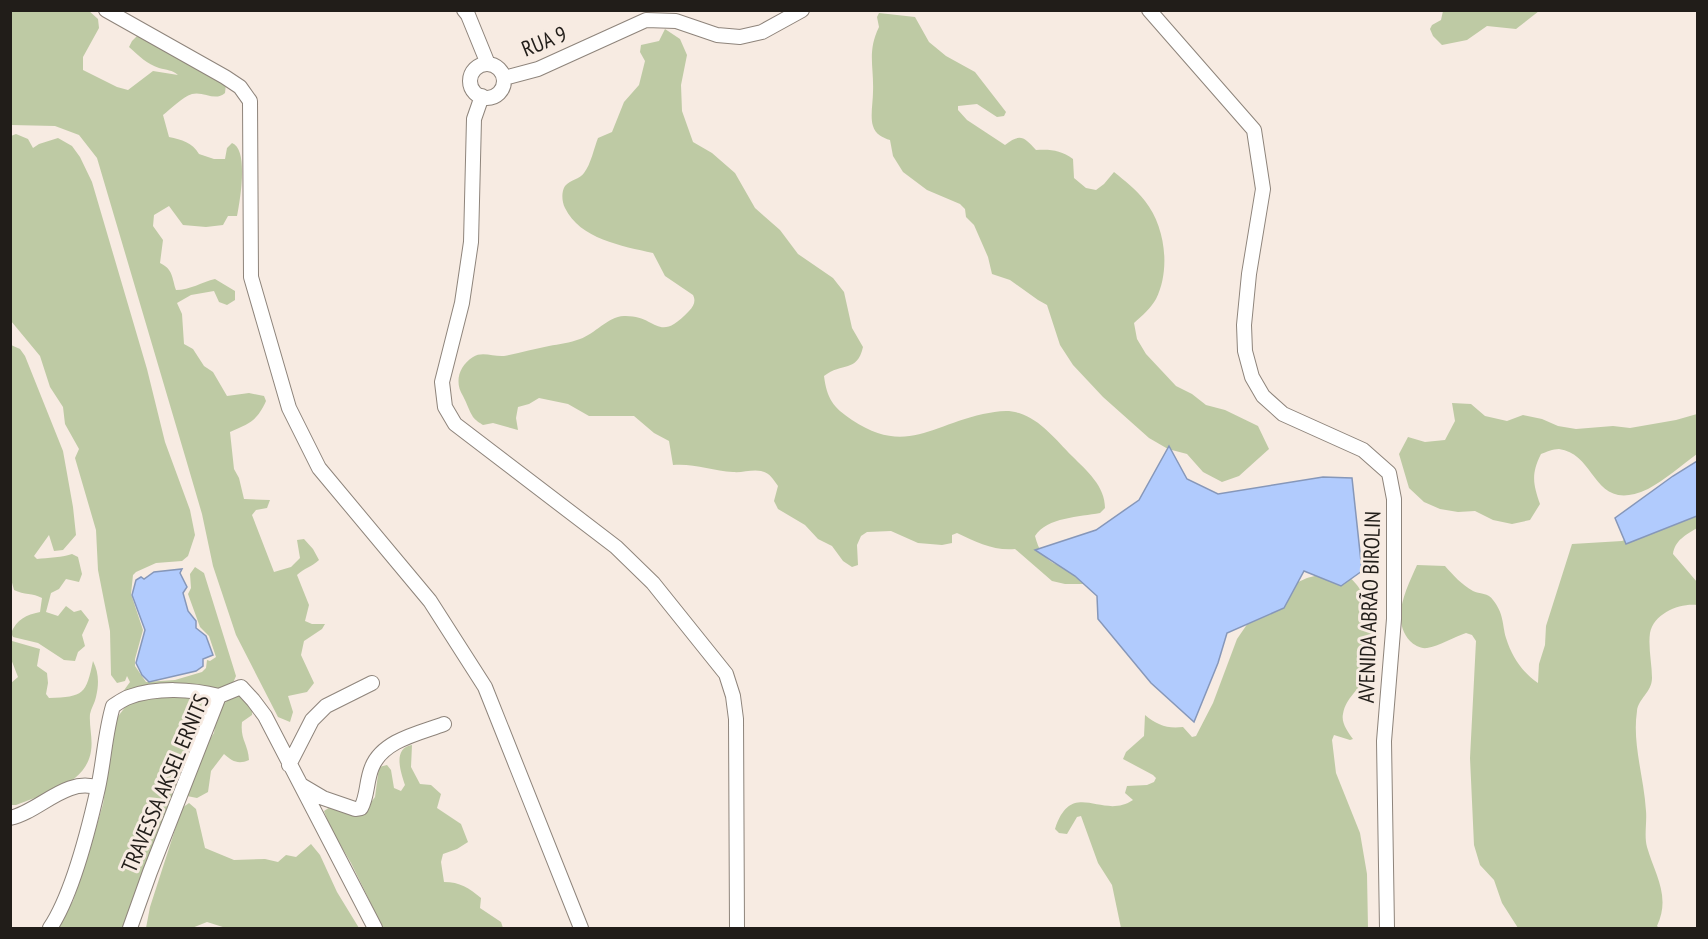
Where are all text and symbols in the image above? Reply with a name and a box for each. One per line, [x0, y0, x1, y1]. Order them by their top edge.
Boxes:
street label: RUA 9 [517, 19, 571, 63]
street label: AVENIDA ABRÃO BIROLIN [1352, 511, 1386, 703]
street label: TRAVESSA AKSEL ERNITS [115, 690, 215, 876]

